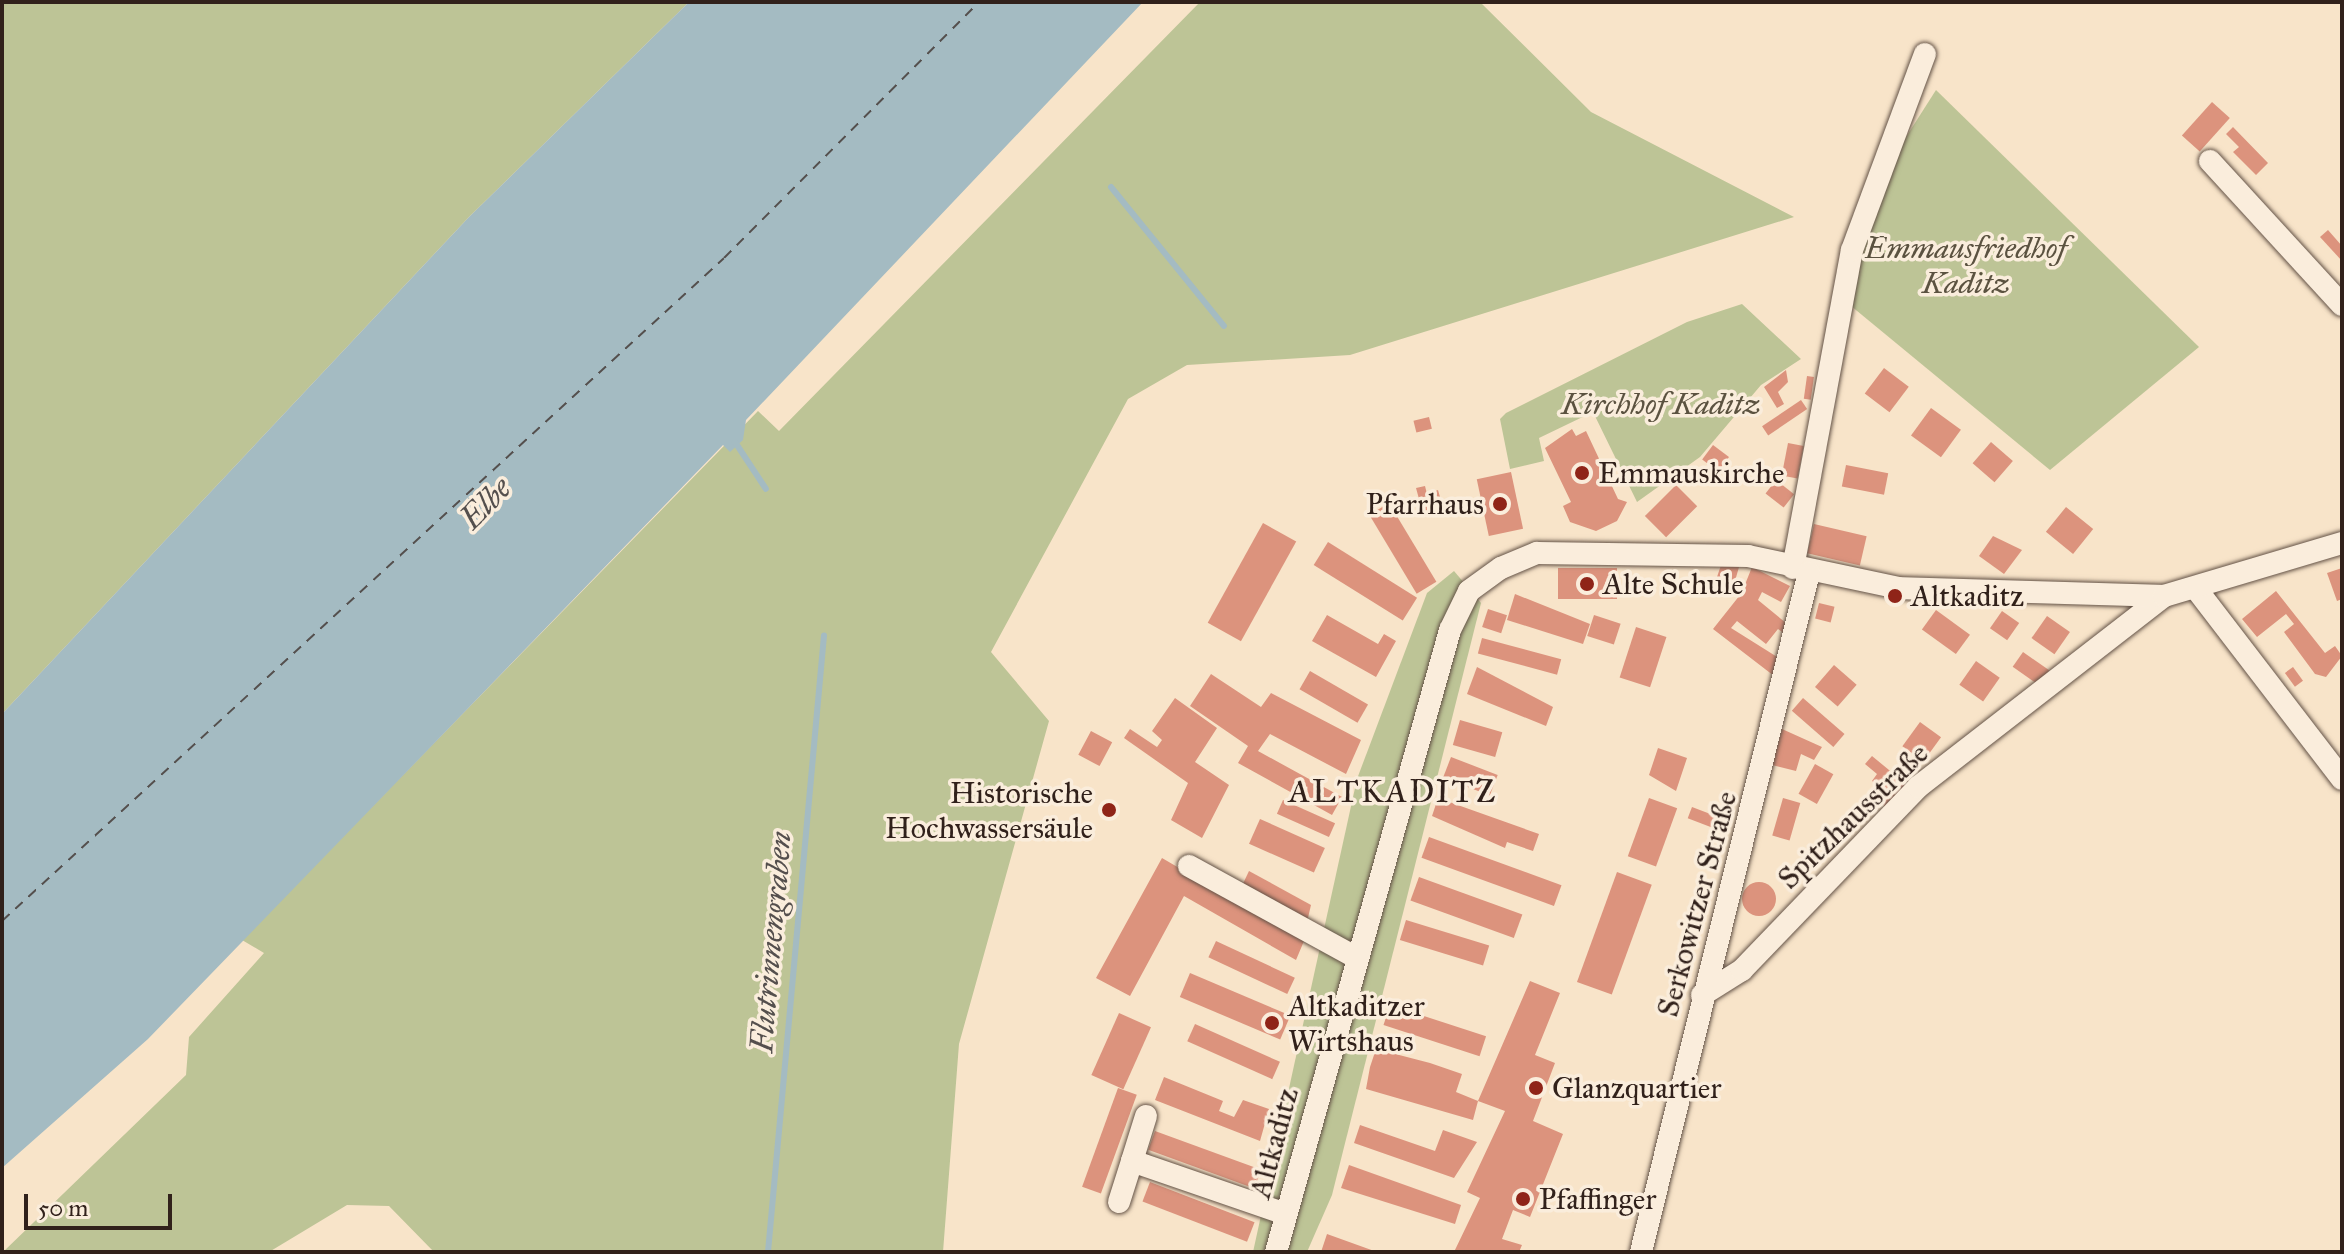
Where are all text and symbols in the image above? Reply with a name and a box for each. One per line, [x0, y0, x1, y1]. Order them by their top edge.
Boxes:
park label: Emmausfriedhof Kaditz [1865, 230, 2067, 300]
park label: Kirchhof Kaditz [1561, 386, 1761, 422]
place label: Emmauskirche [1598, 455, 1784, 491]
marker: Emmauskirche [1573, 464, 1591, 482]
water label: Elbe [452, 470, 520, 538]
place label: Pfarrhaus [1366, 486, 1484, 522]
marker: Pfarrhaus [1491, 495, 1509, 513]
place label: Alte Schule [1603, 566, 1744, 602]
marker: Alte Schule [1578, 575, 1596, 593]
place label: Altkaditz [1911, 578, 2024, 614]
marker: Altkaditz [1886, 587, 1904, 605]
street label: Spitzhausstraße [1770, 735, 1936, 897]
district label: ALTKADITZ [1289, 773, 1497, 811]
place label: Historische Hochwassersäule [885, 775, 1093, 846]
street label: Serkowitzer Straße [1650, 787, 1744, 1021]
marker: Historische Hochwassersäule [1100, 801, 1118, 819]
water label: Flutrinnengraben [743, 830, 801, 1054]
place label: Altkaditzer Wirtshaus [1288, 988, 1425, 1058]
marker: Altkaditzer Wirtshaus [1263, 1014, 1281, 1032]
place label: Glanzquartier [1552, 1070, 1722, 1106]
marker: Glanzquartier [1527, 1079, 1545, 1097]
street label: Altkaditz [1242, 1084, 1306, 1202]
scale bar [28, 1178, 176, 1228]
place label: Pfaffinger [1539, 1181, 1657, 1217]
marker: Pfaffinger [1514, 1190, 1532, 1208]
text: 50 m [38, 1193, 88, 1223]

